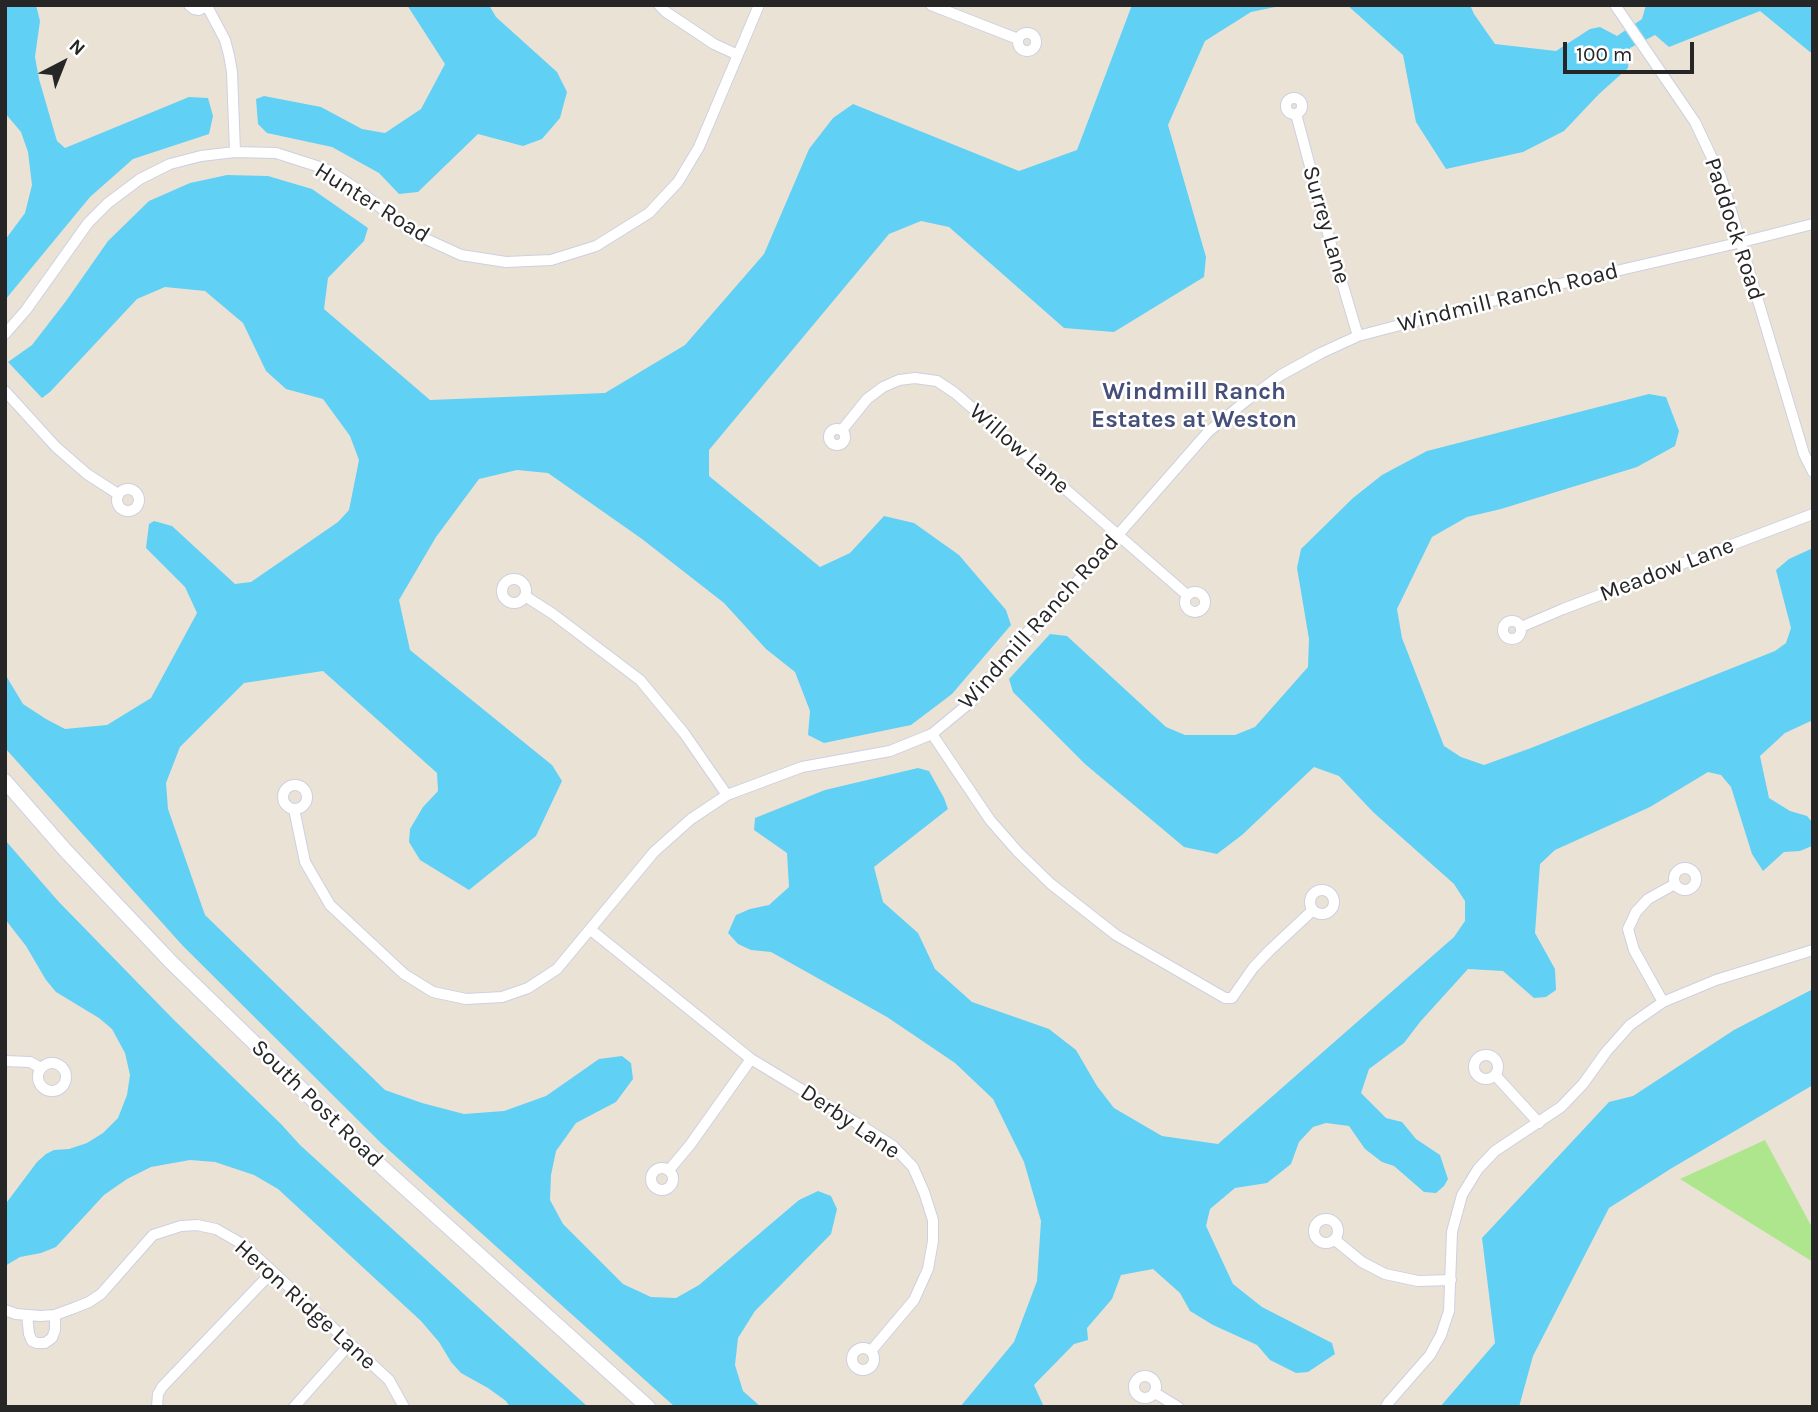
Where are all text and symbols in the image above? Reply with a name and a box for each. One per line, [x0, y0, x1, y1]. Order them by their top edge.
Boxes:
north arrow [28, 28, 98, 98]
scale bar [1566, 28, 1697, 72]
text: N [65, 35, 89, 60]
text: 100 m [1576, 42, 1633, 66]
street label: Paddock Road [1698, 154, 1770, 304]
street label: Hunter Road [309, 157, 435, 249]
street label: Surrey Lane [1296, 163, 1356, 287]
street label: Windmill Ranch Road [1395, 257, 1621, 339]
district label: Windmill Ranch Estates at Weston [1091, 378, 1297, 434]
street label: Willow Lane [963, 398, 1075, 500]
street label: Windmill Ranch Road [953, 529, 1125, 715]
street label: Meadow Lane [1596, 532, 1738, 608]
street label: South Post Road [245, 1034, 389, 1174]
street label: Derby Lane [795, 1079, 905, 1165]
street label: Heron Ridge Lane [228, 1234, 382, 1376]

